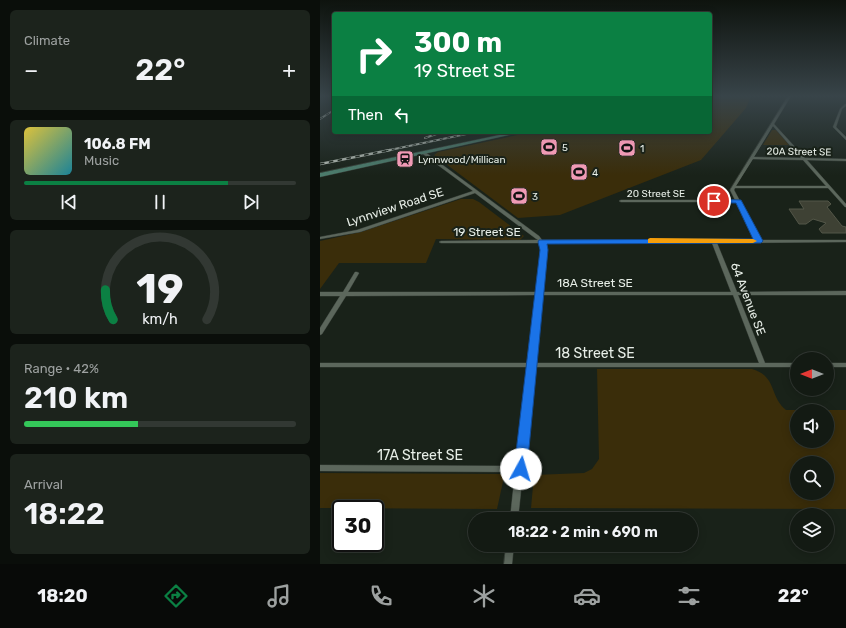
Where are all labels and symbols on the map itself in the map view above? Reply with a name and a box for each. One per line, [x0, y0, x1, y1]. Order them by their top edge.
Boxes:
sports icon: 5 [539, 137, 559, 157]
sports icon: 1 [617, 138, 637, 158]
place label: 5 [562, 142, 568, 154]
place label: 1 [640, 143, 644, 155]
street label: 20A Street SE [767, 145, 831, 159]
station icon: Lynnwood/Millican [395, 149, 415, 169]
place label: Lynnwood/Millican [418, 154, 505, 166]
sports icon: 4 [569, 162, 589, 182]
place label: 4 [592, 167, 598, 179]
pin [697, 184, 731, 218]
street label: Lynnview Road SE [345, 185, 445, 229]
sports icon: 3 [509, 186, 529, 206]
street label: 20 Street SE [627, 188, 685, 200]
place label: 3 [532, 191, 538, 203]
street label: 19 Street SE [453, 225, 521, 239]
street label: 64 Avenue SE [728, 261, 768, 337]
street label: 18A Street SE [557, 276, 633, 290]
street label: 18 Street SE [555, 345, 635, 362]
north arrow [790, 352, 834, 396]
street label: 17A Street SE [377, 447, 463, 464]
position arrow [500, 448, 542, 490]
speed limit sign: 30 [332, 500, 384, 552]

